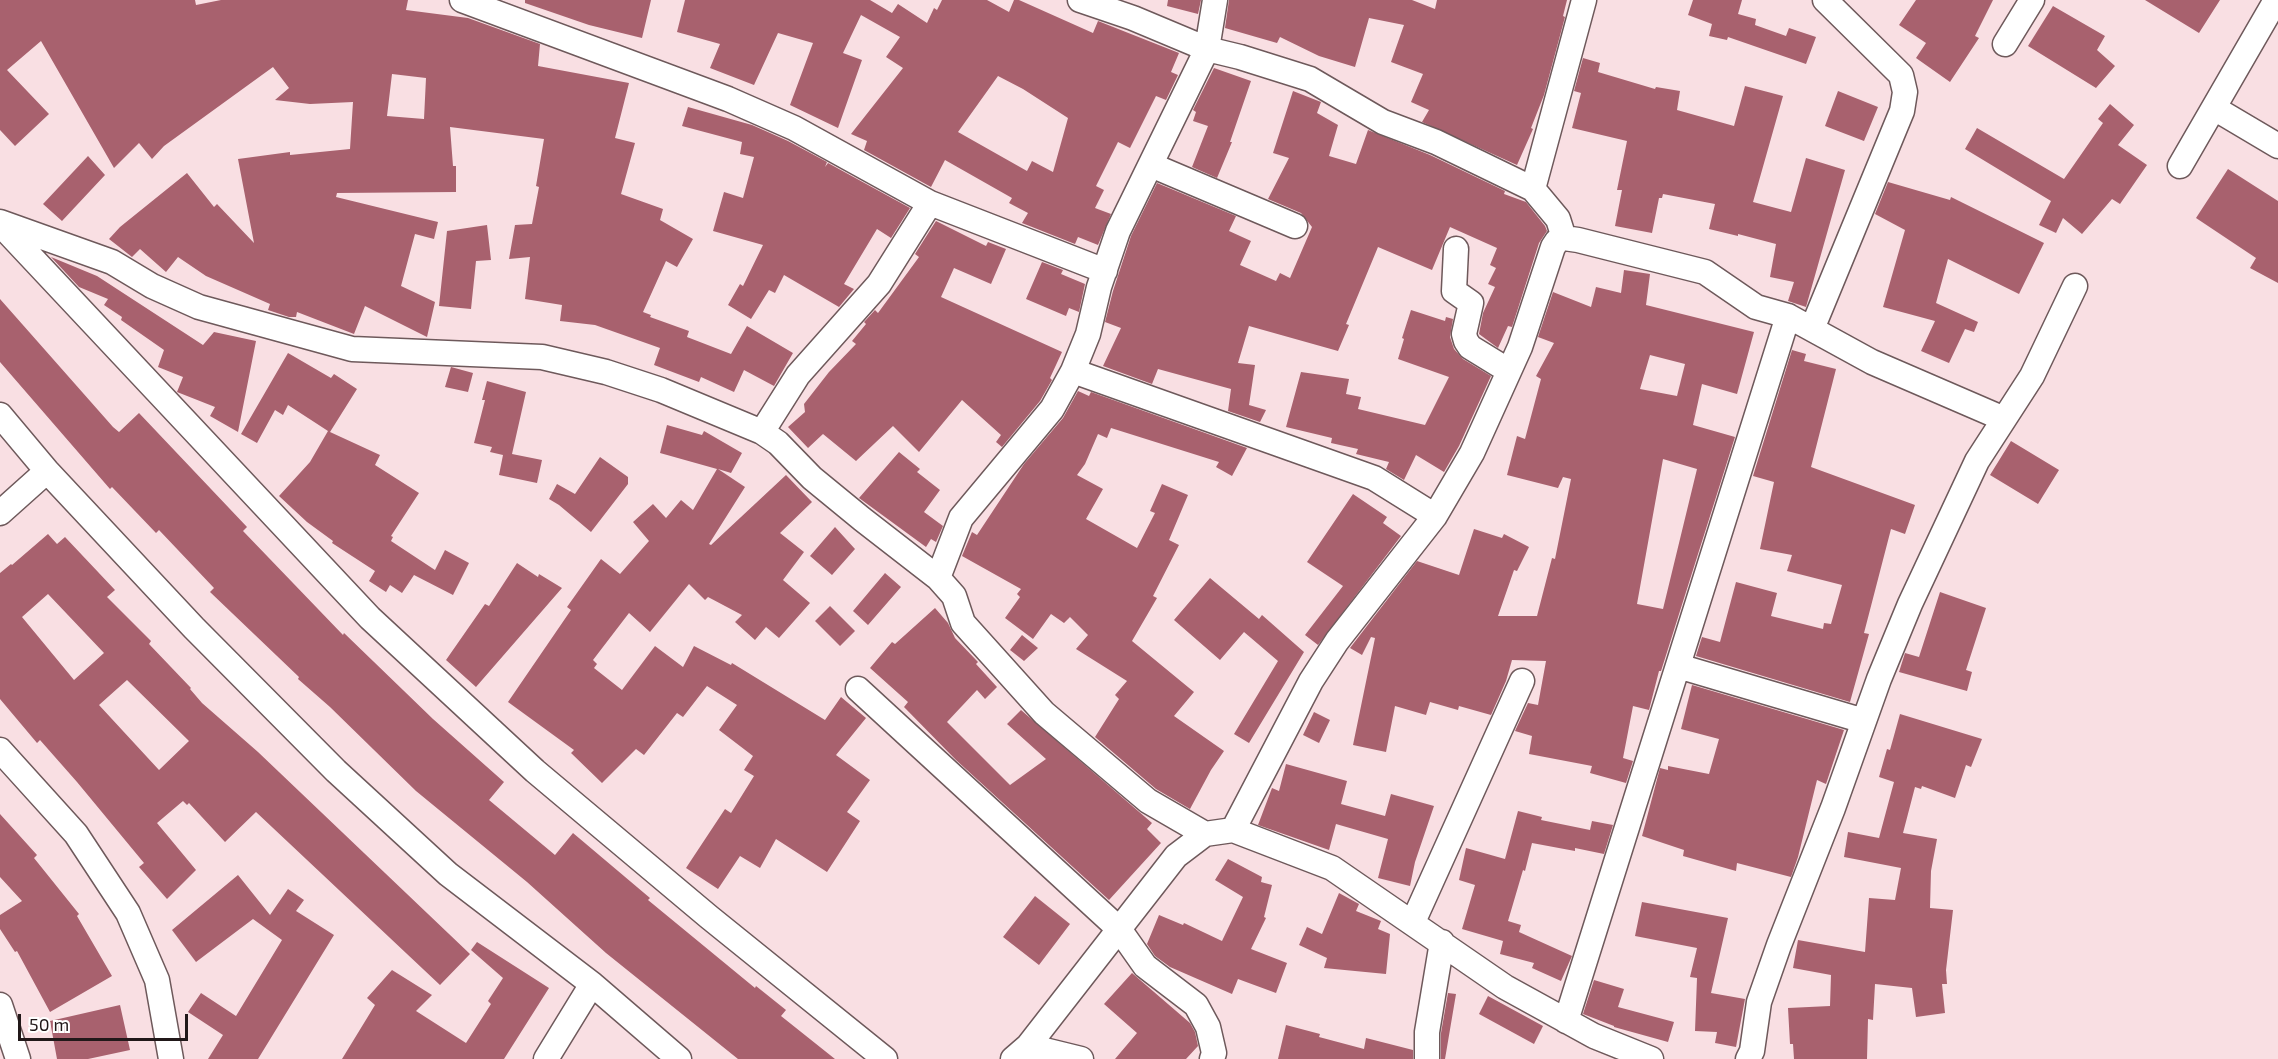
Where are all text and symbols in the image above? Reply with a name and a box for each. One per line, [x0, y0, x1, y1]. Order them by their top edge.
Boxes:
scale bar [21, 1002, 190, 1040]
text: 50 m [29, 1013, 69, 1035]

